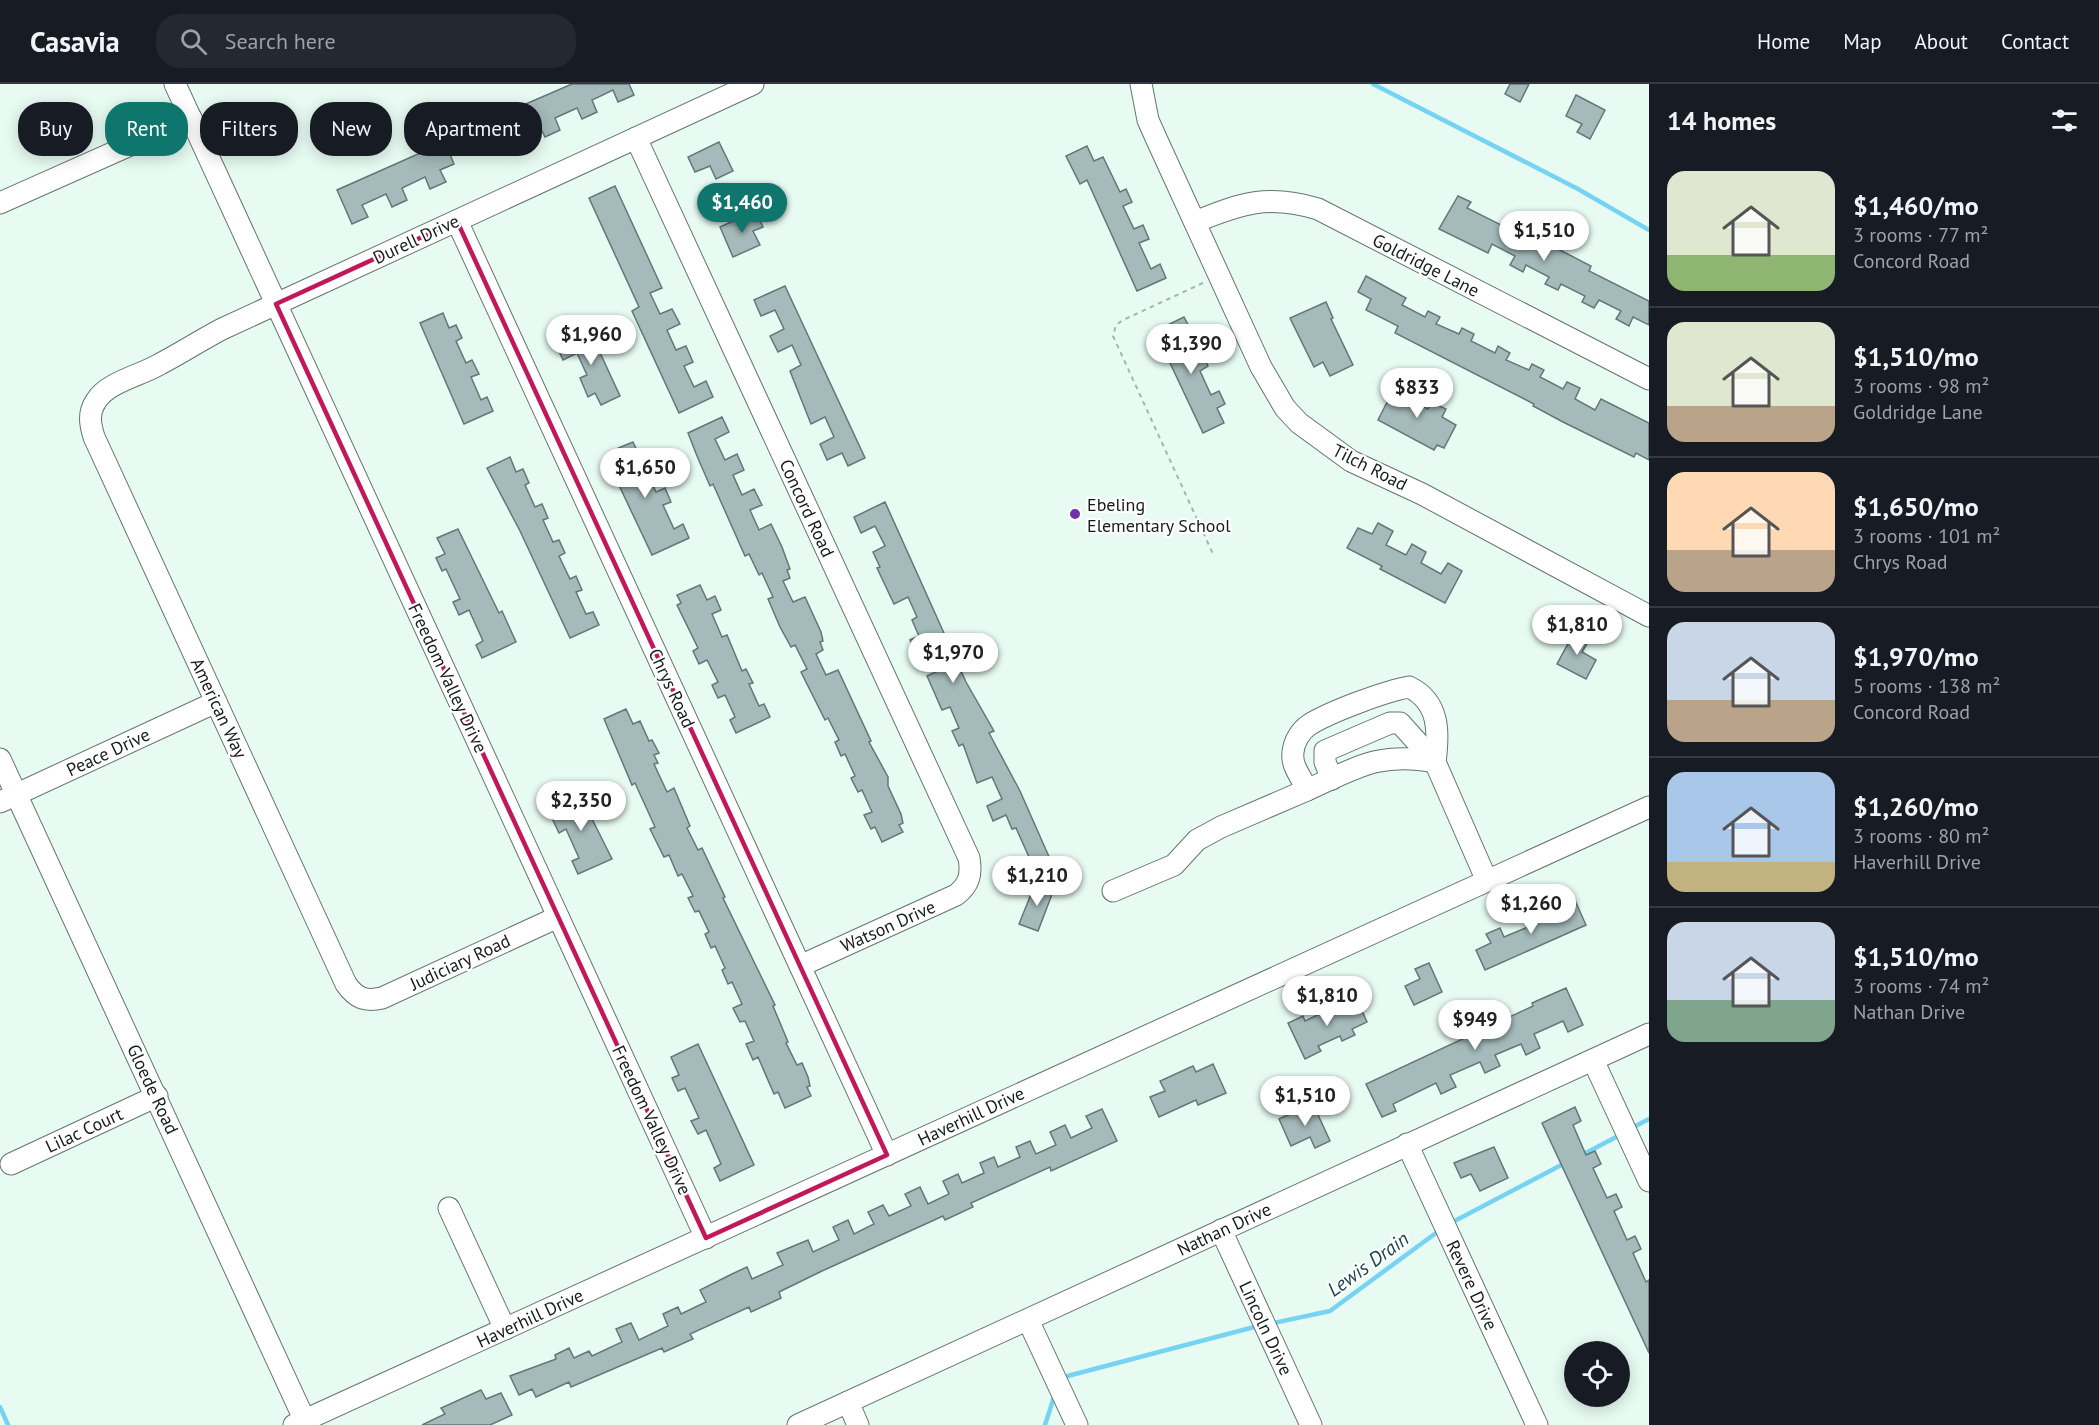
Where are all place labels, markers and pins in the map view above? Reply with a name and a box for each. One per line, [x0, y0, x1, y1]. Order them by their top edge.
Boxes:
pin: $1,460 [693, 183, 791, 234]
pin: $1,510 [1495, 211, 1593, 262]
pin: $1,960 [542, 315, 640, 366]
pin: $1,390 [1142, 324, 1240, 375]
pin: $833 [1381, 368, 1453, 419]
pin: $1,650 [596, 448, 694, 499]
place label: Ebeling Elementary School [1087, 493, 1231, 537]
marker: Ebeling Elementary School [1068, 507, 1082, 521]
pin: $1,810 [1528, 605, 1626, 656]
pin: $1,970 [904, 633, 1002, 684]
pin: $2,350 [532, 781, 630, 832]
pin: $1,210 [988, 856, 1086, 907]
pin: $1,260 [1482, 884, 1580, 935]
pin: $1,810 [1278, 976, 1376, 1027]
pin: $949 [1439, 1000, 1511, 1051]
pin: $1,510 [1256, 1076, 1354, 1127]

